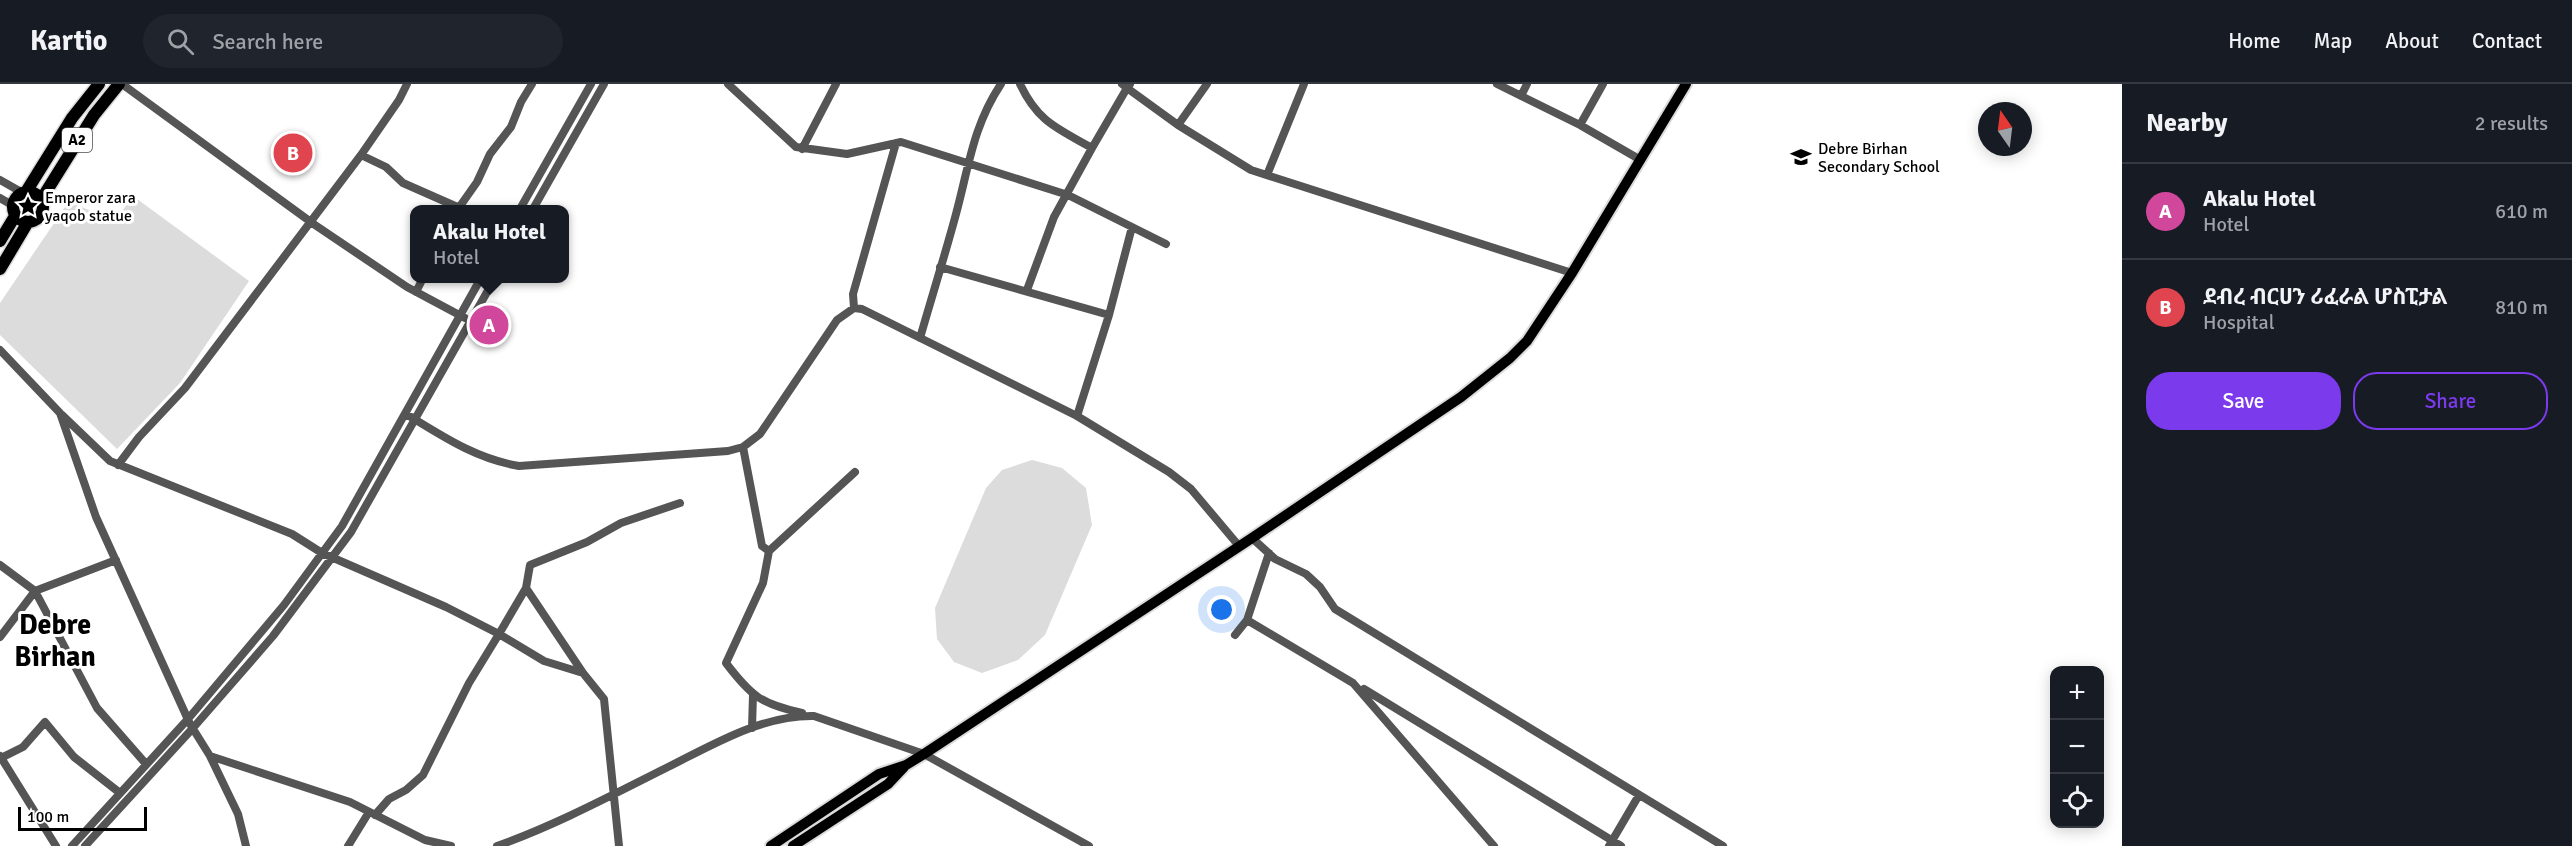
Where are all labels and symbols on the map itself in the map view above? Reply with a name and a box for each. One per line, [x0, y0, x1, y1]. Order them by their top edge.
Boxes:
north arrow [1978, 102, 2032, 156]
road number: A2 [62, 128, 92, 152]
pin: B [274, 130, 312, 176]
place label: Debre Birhan Secondary School [1818, 139, 1940, 177]
school or university icon: Debre Birhan Secondary School [1789, 145, 1813, 169]
place label: Emperor zara yaqob statue [45, 188, 136, 226]
place icon: Emperor zara yaqob statue [16, 194, 40, 218]
pin: A [470, 302, 508, 348]
your location [1207, 595, 1236, 624]
district label: Debre Birhan [14, 608, 96, 674]
scale bar [18, 804, 147, 832]

